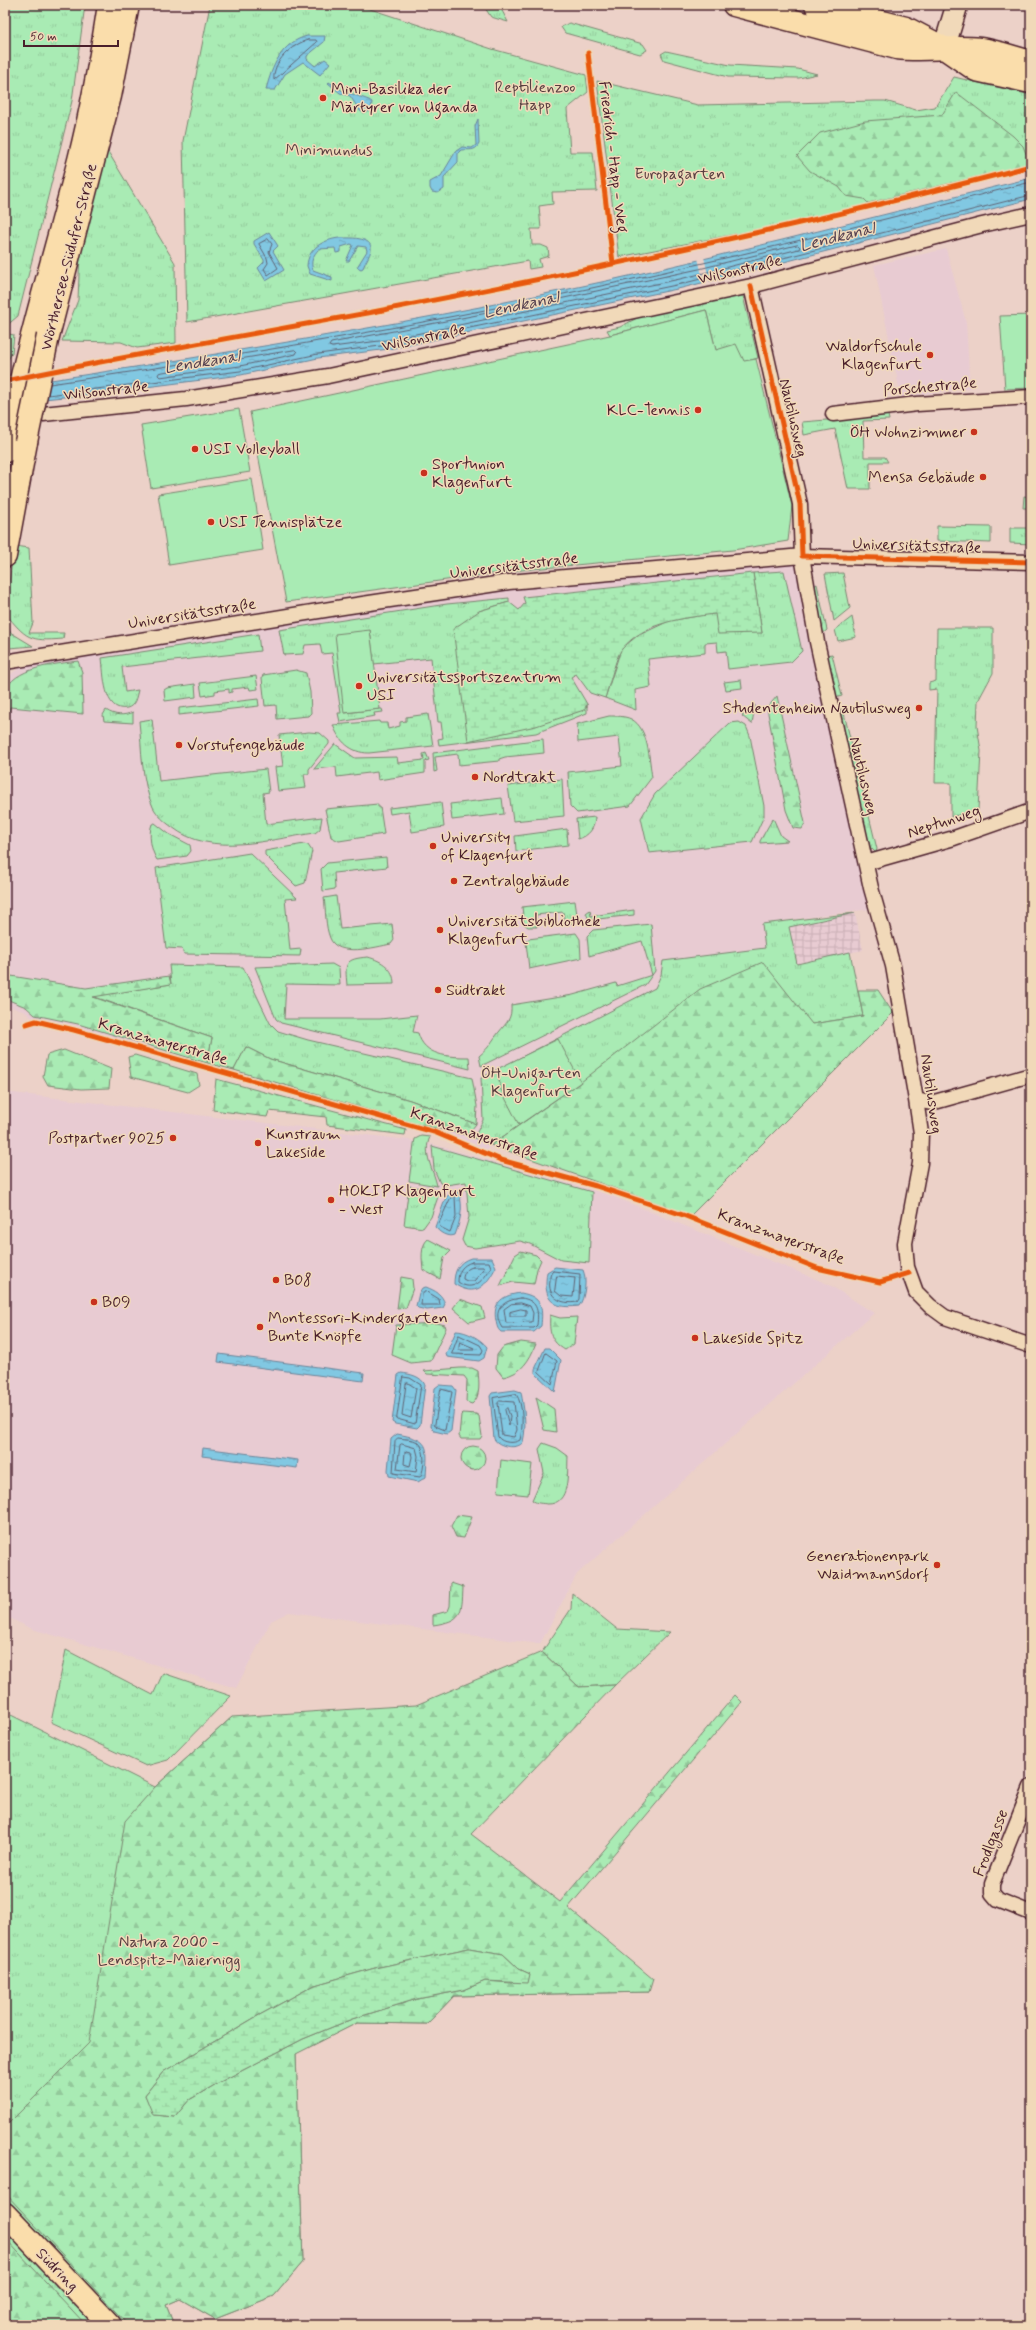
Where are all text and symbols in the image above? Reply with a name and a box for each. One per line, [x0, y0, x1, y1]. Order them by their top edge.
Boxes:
scale bar [24, 22, 118, 48]
text: 50 m [30, 29, 57, 45]
park label: Reptilienzoo Happ [495, 77, 575, 116]
place label: Mini-Basilika der Märtyrer von Uganda [331, 79, 478, 119]
street label: Friedrich - Happ - Weg [592, 80, 633, 234]
marker: Mini-Basilika der Märtyrer von Uganda [318, 93, 328, 103]
park label: Minimundus [286, 140, 372, 161]
street label: Wörthersee-Südufer-Straße [36, 161, 102, 353]
park label: Europagarten [635, 164, 725, 186]
water label: Lendkanal [797, 216, 879, 257]
street label: Wilsonstraße [696, 250, 784, 290]
water label: Lendkanal [481, 286, 563, 324]
street label: Wilsonstraße [380, 319, 468, 357]
place label: Waldorfschule Klagenfurt [825, 336, 923, 376]
water label: Lendkanal [162, 345, 244, 379]
marker: Waldorfschule Klagenfurt [925, 350, 935, 360]
street label: Porschestraße [882, 372, 978, 402]
street label: Wilsonstraße [62, 376, 150, 406]
street label: Nautilusweg [774, 377, 812, 460]
place label: KLC-Tennis [607, 400, 690, 421]
marker: KLC-Tennis [693, 405, 703, 415]
place label: ÖH Wohnzimmer [850, 422, 966, 443]
marker: ÖH Wohnzimmer [969, 427, 979, 437]
place label: USI Volleyball [203, 439, 300, 460]
marker: USI Volleyball [190, 444, 200, 454]
place label: Sportunion Klagenfurt [432, 454, 513, 494]
place label: Mensa Gebäude [868, 467, 975, 488]
marker: Sportunion Klagenfurt [419, 468, 429, 478]
marker: Mensa Gebäude [978, 472, 988, 482]
place label: USI Tennisplätze [219, 512, 342, 533]
marker: USI Tennisplätze [206, 517, 216, 527]
street label: Universitätsstraße [852, 533, 982, 559]
street label: Universitätsstraße [449, 548, 580, 584]
street label: Universitätsstraße [127, 594, 258, 634]
place label: Universitätssportszentrum USI [367, 667, 561, 706]
marker: Universitätssportszentrum USI [354, 681, 364, 691]
place label: Studentenheim Nautilusweg [723, 698, 911, 719]
marker: Studentenheim Nautilusweg [914, 703, 924, 713]
place label: Vorstufengebäude [187, 735, 305, 757]
street label: Nautilusweg [844, 735, 882, 818]
marker: Vorstufengebäude [174, 740, 184, 750]
place label: Nordtrakt [483, 767, 557, 788]
marker: Nordtrakt [470, 772, 480, 782]
street label: Neptunweg [905, 800, 983, 845]
place label: University of Klagenfurt [441, 827, 533, 866]
marker: University of Klagenfurt [428, 841, 438, 851]
place label: Zentralgebäude [462, 871, 569, 893]
marker: Zentralgebäude [449, 876, 459, 886]
place label: Universitätsbibliothek Klagenfurt [448, 911, 600, 951]
marker: Universitätsbibliothek Klagenfurt [435, 925, 445, 935]
place label: Südtrakt [446, 980, 505, 1001]
marker: Südtrakt [433, 985, 443, 995]
street label: Kranzmayerstraße [96, 1013, 230, 1071]
street label: Nautilusweg [915, 1053, 947, 1135]
park label: ÖH-Unigarten Klagenfurt [481, 1063, 581, 1103]
street label: Kranzmayerstraße [407, 1102, 541, 1166]
place label: Kunstraum Lakeside [266, 1124, 341, 1163]
place label: Postpartner 9025 [48, 1128, 165, 1149]
marker: Postpartner 9025 [168, 1133, 178, 1143]
marker: Kunstraum Lakeside [253, 1138, 263, 1148]
place label: HOKIP Klagenfurt - West [339, 1181, 476, 1220]
marker: HOKIP Klagenfurt - West [326, 1195, 336, 1205]
street label: Kranzmayerstraße [714, 1204, 848, 1270]
place label: B08 [284, 1270, 312, 1291]
marker: B08 [271, 1275, 281, 1285]
place label: B09 [102, 1292, 131, 1313]
marker: B09 [89, 1297, 99, 1307]
place label: Montessori-Kindergarten Bunte Knöpfe [268, 1308, 448, 1347]
marker: Montessori-Kindergarten Bunte Knöpfe [255, 1322, 265, 1332]
place label: Lakeside Spitz [703, 1328, 803, 1349]
marker: Lakeside Spitz [690, 1333, 700, 1343]
place label: Generationenpark Waidmannsdorf [806, 1546, 929, 1585]
marker: Generationenpark Waidmannsdorf [932, 1560, 942, 1570]
street label: Frodlgasse [969, 1806, 1014, 1880]
park label: Natura 2000 - Lendspitz-Maiernigg [97, 1932, 241, 1972]
street label: Südring [31, 2244, 83, 2296]

